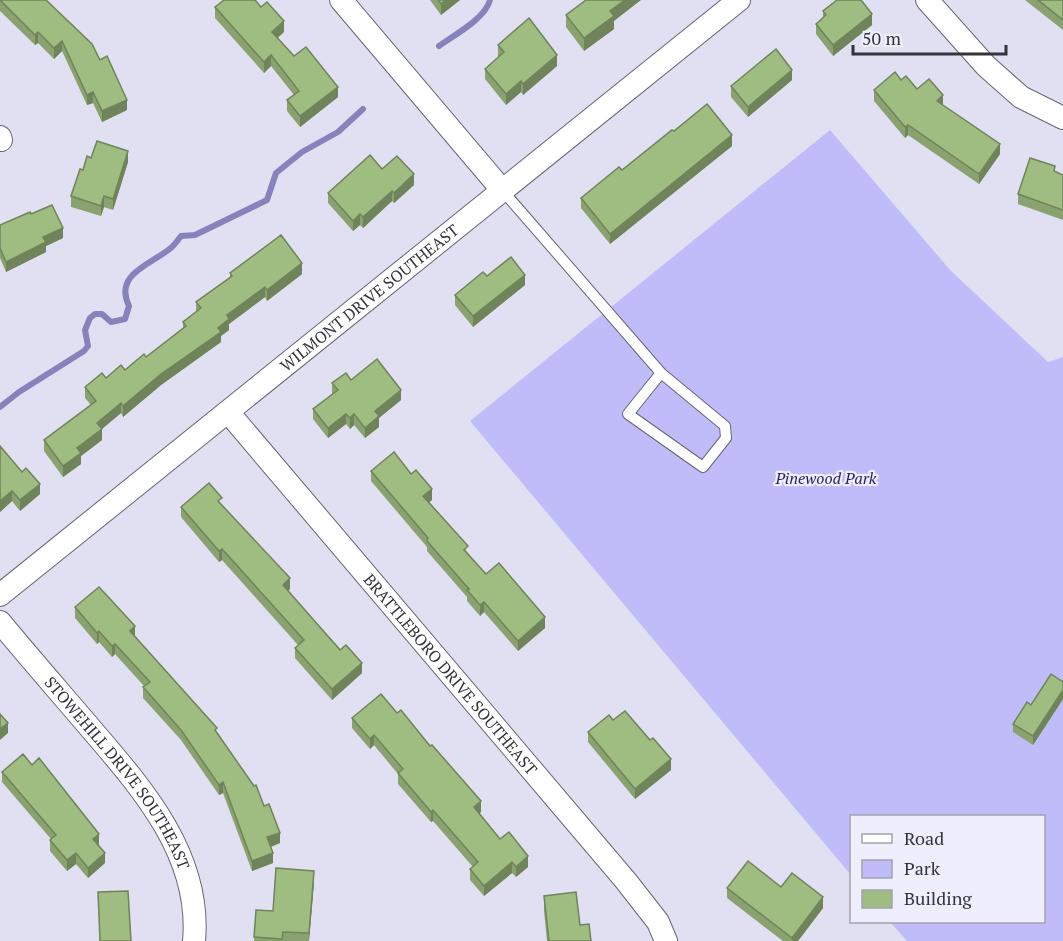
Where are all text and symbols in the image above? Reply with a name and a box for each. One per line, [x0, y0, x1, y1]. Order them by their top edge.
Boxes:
scale bar [853, 18, 1006, 56]
text: 50 m [862, 26, 902, 50]
street label: WILMONT DRIVE SOUTHEAST [275, 219, 463, 376]
park label: Pinewood Park [774, 467, 877, 489]
street label: BRATTLEBORO DRIVE SOUTHEAST [359, 569, 542, 780]
street label: STOWEHILL DRIVE SOUTHEAST [40, 672, 195, 872]
legend [850, 815, 1045, 923]
text: Road [904, 826, 944, 850]
text: Park [904, 856, 941, 880]
text: Building [904, 886, 972, 910]

